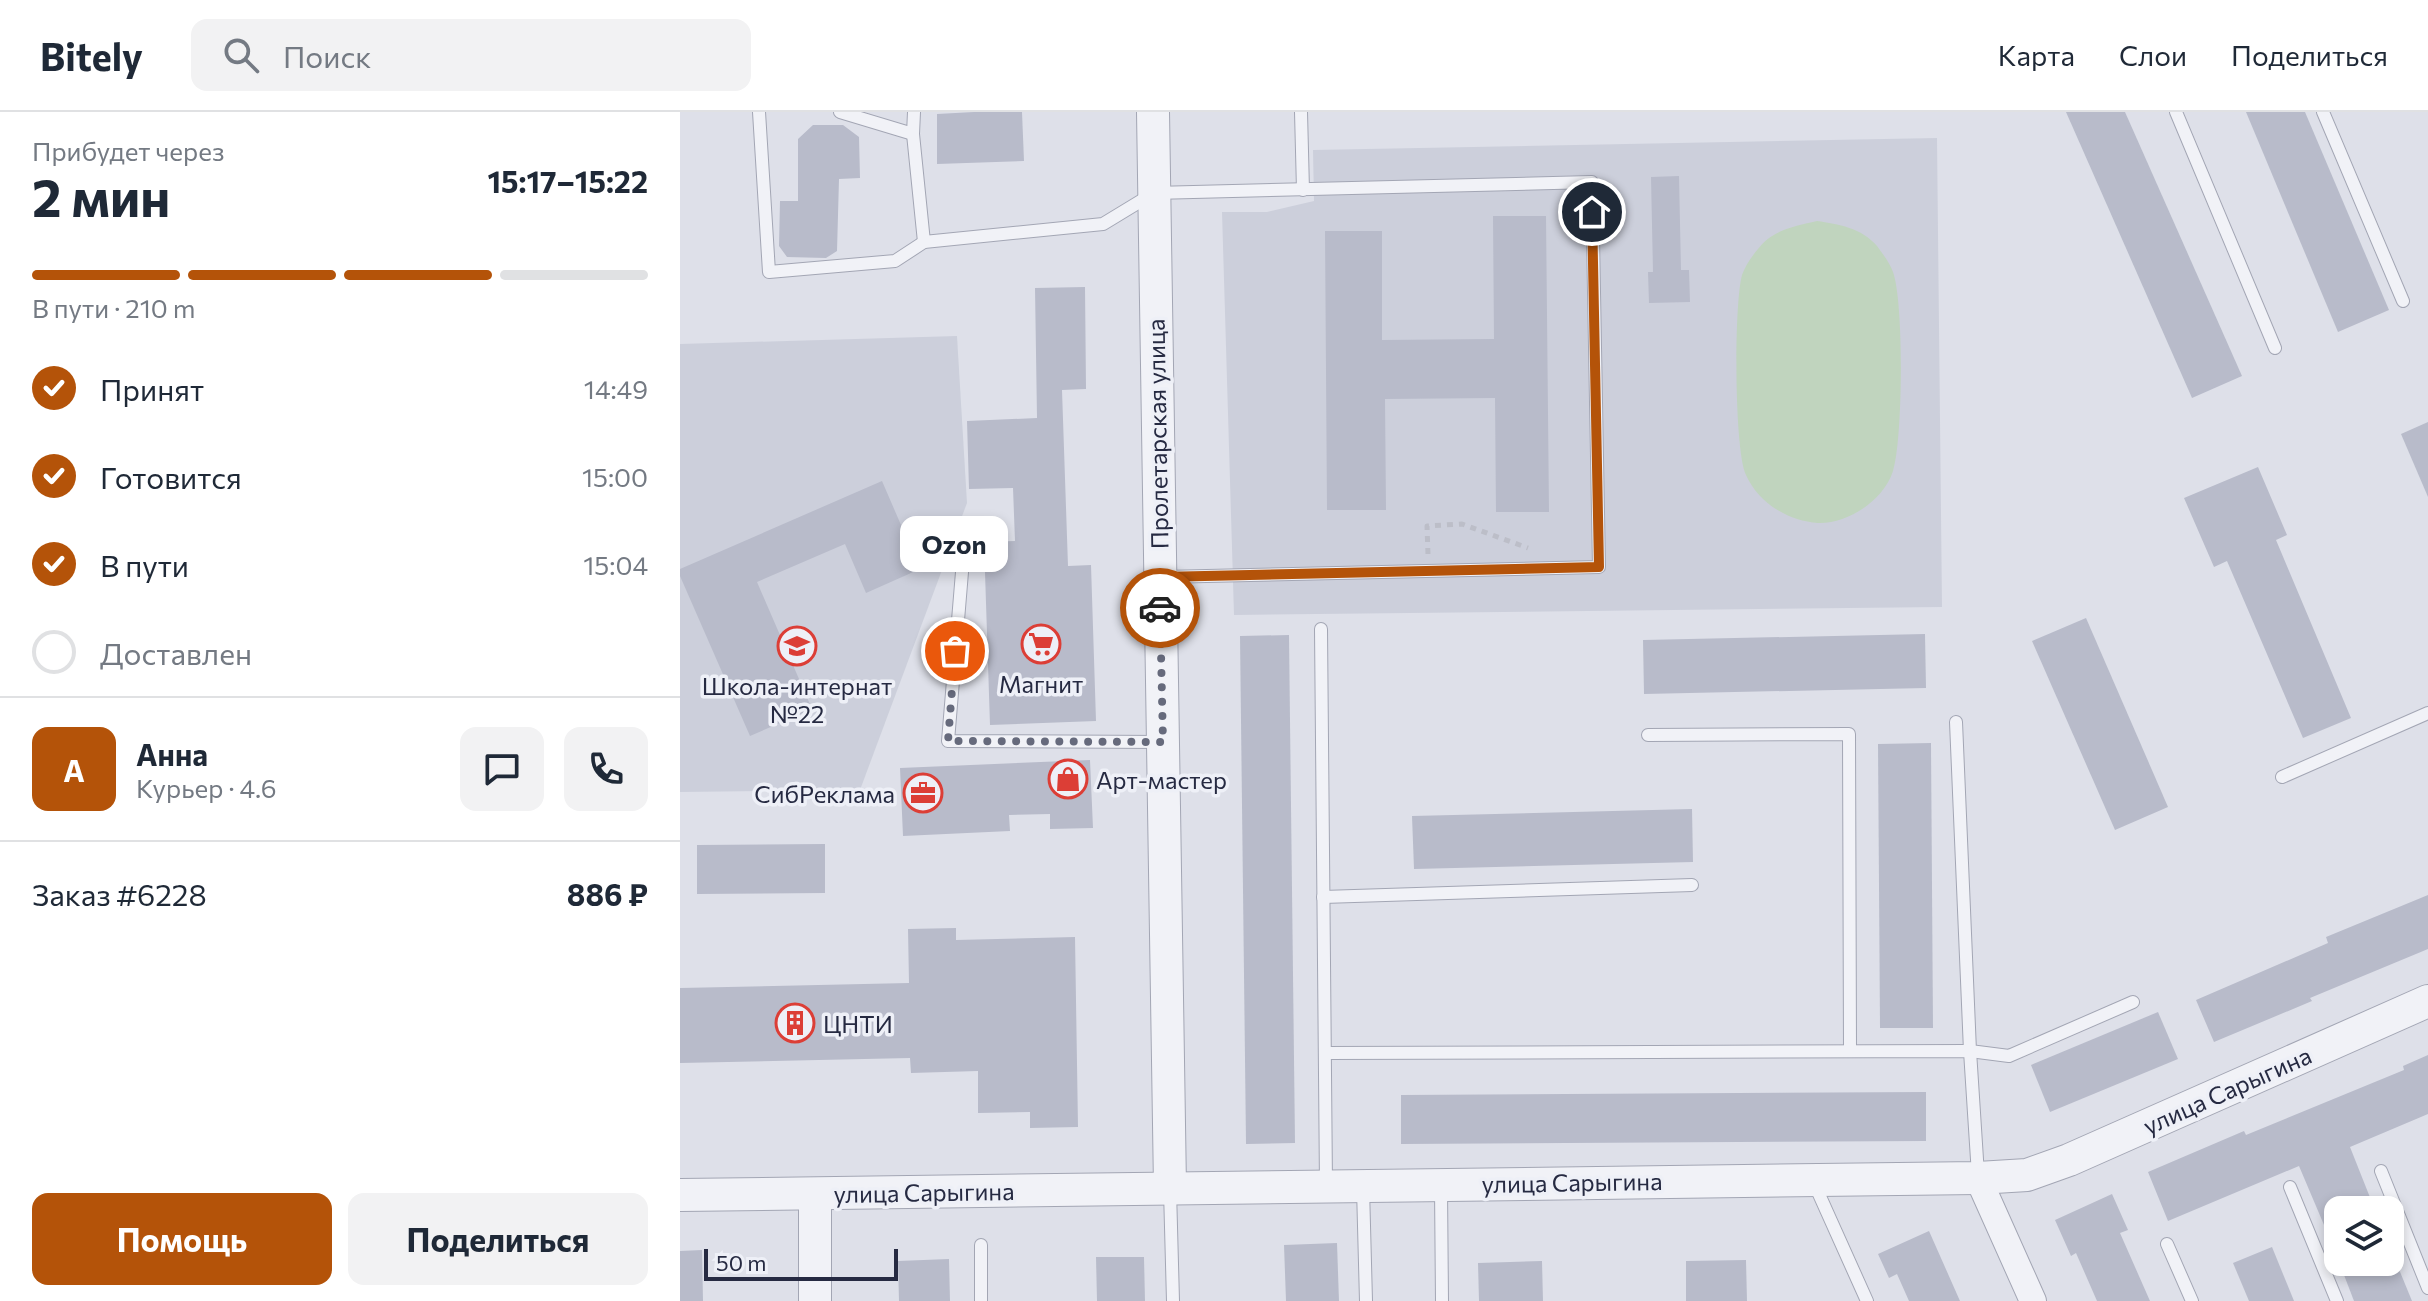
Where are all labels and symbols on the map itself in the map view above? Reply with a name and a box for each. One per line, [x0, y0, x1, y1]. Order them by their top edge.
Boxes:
pin [1558, 178, 1626, 246]
street label: Пролетарская улица [1140, 319, 1174, 549]
callout: Ozon [901, 515, 1009, 571]
courier [1120, 568, 1200, 648]
pin [921, 617, 989, 685]
supermarket icon: Магнит [1020, 623, 1062, 665]
school or university icon: Школа-интернат №22 [776, 625, 818, 667]
place label: Магнит [999, 669, 1083, 698]
place label: Школа-интернат №22 [702, 671, 892, 728]
shop icon: Арт-мастер [1047, 758, 1089, 800]
place label: Арт-мастер [1096, 765, 1227, 794]
office icon: СибРеклама [902, 772, 944, 814]
place label: СибРеклама [754, 779, 895, 808]
building icon: ЦНТИ [774, 1002, 816, 1044]
place label: ЦНТИ [823, 1009, 893, 1038]
street label: улица Сарыгина [2138, 1040, 2316, 1140]
street label: улица Сарыгина [1481, 1166, 1663, 1198]
street label: улица Сарыгина [833, 1176, 1015, 1208]
scale bar [704, 1245, 898, 1281]

